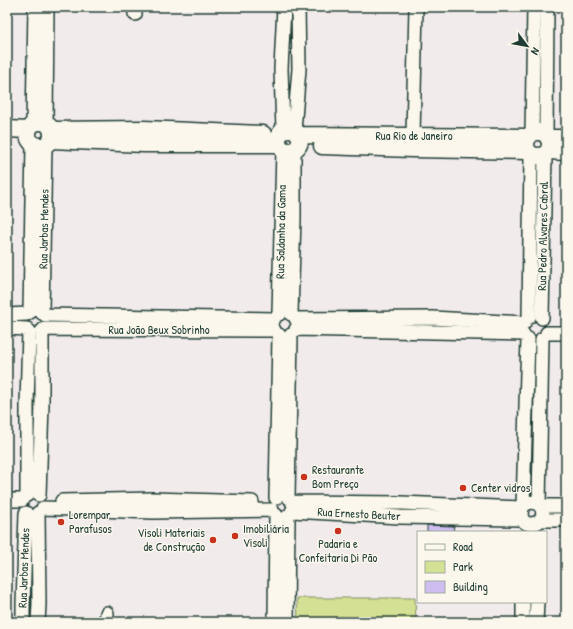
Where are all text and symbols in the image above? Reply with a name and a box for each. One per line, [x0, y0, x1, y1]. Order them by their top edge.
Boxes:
north arrow [507, 26, 547, 66]
text: N [528, 45, 543, 58]
street label: Rua Rio de Janeiro [375, 127, 453, 144]
street label: Rua Pedro Alvares Cabral [533, 180, 552, 291]
street label: Rua Saldanha da Gama [271, 185, 290, 279]
street label: Rua Jarbas Mendes [34, 189, 53, 269]
street label: Rua João Beux Sobrinho [109, 321, 210, 338]
place label: Restaurante Bom Preço [312, 461, 364, 492]
marker: Restaurante Bom Preço [299, 472, 309, 482]
place label: Center vidros [471, 479, 531, 496]
marker: Center vidros [458, 483, 468, 493]
street label: Rua Ernesto Beuter [317, 503, 401, 524]
place label: Lorempar Parafusos [69, 506, 112, 537]
marker: Lorempar Parafusos [56, 517, 66, 527]
place label: Imobiliária Visoli [243, 520, 289, 551]
place label: Visoli Materiais de Construção [137, 524, 205, 555]
marker: Padaria e Confeitaria Di Pão [333, 526, 343, 536]
street label: Rua Jarbas Mendes [14, 527, 33, 608]
marker: Imobiliária Visoli [230, 531, 240, 541]
legend [417, 531, 547, 603]
marker: Visoli Materiais de Construção [208, 535, 218, 545]
place label: Padaria e Confeitaria Di Pão [299, 535, 377, 566]
text: Road [453, 538, 473, 555]
text: Park [453, 558, 473, 575]
text: Building [453, 578, 488, 595]

